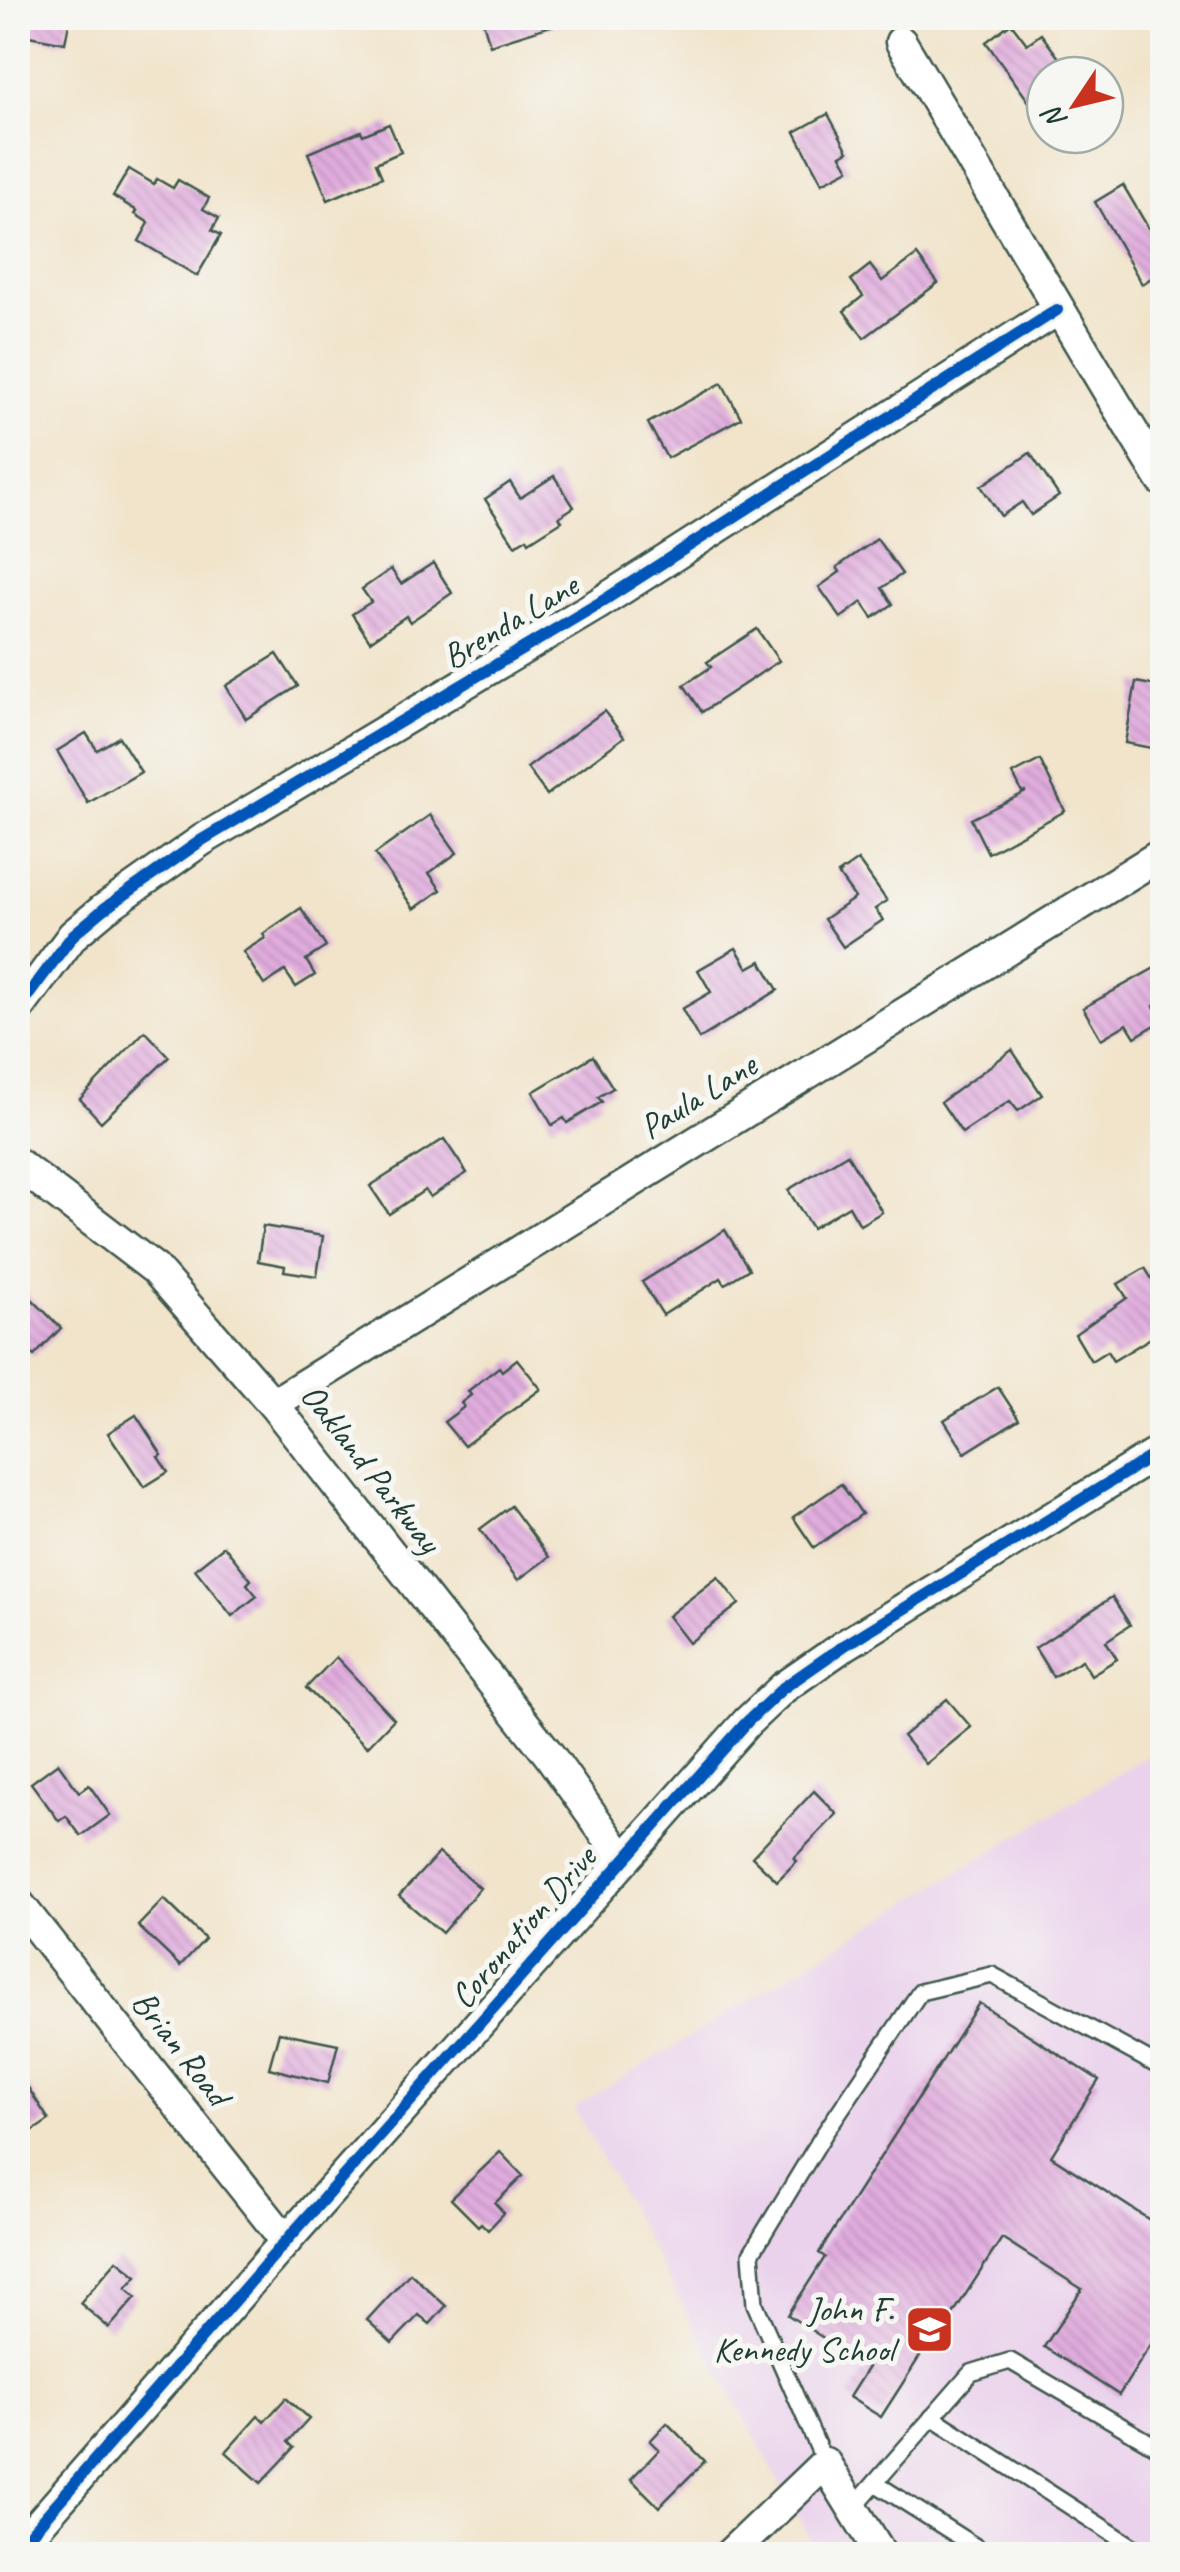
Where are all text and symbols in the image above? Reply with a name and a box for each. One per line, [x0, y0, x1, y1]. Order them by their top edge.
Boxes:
north arrow [1025, 55, 1125, 155]
text: N [1033, 98, 1074, 136]
street label: Brenda Lane [434, 562, 588, 679]
street label: Paula Lane [631, 1041, 767, 1149]
street label: Oakland Parkway [291, 1374, 453, 1564]
street label: Coronation Drive [440, 1834, 608, 2018]
street label: Brian Road [122, 1981, 243, 2119]
place label: John F. Kennedy School [714, 2287, 900, 2372]
school or university icon: John F. Kennedy School [903, 2303, 955, 2355]

